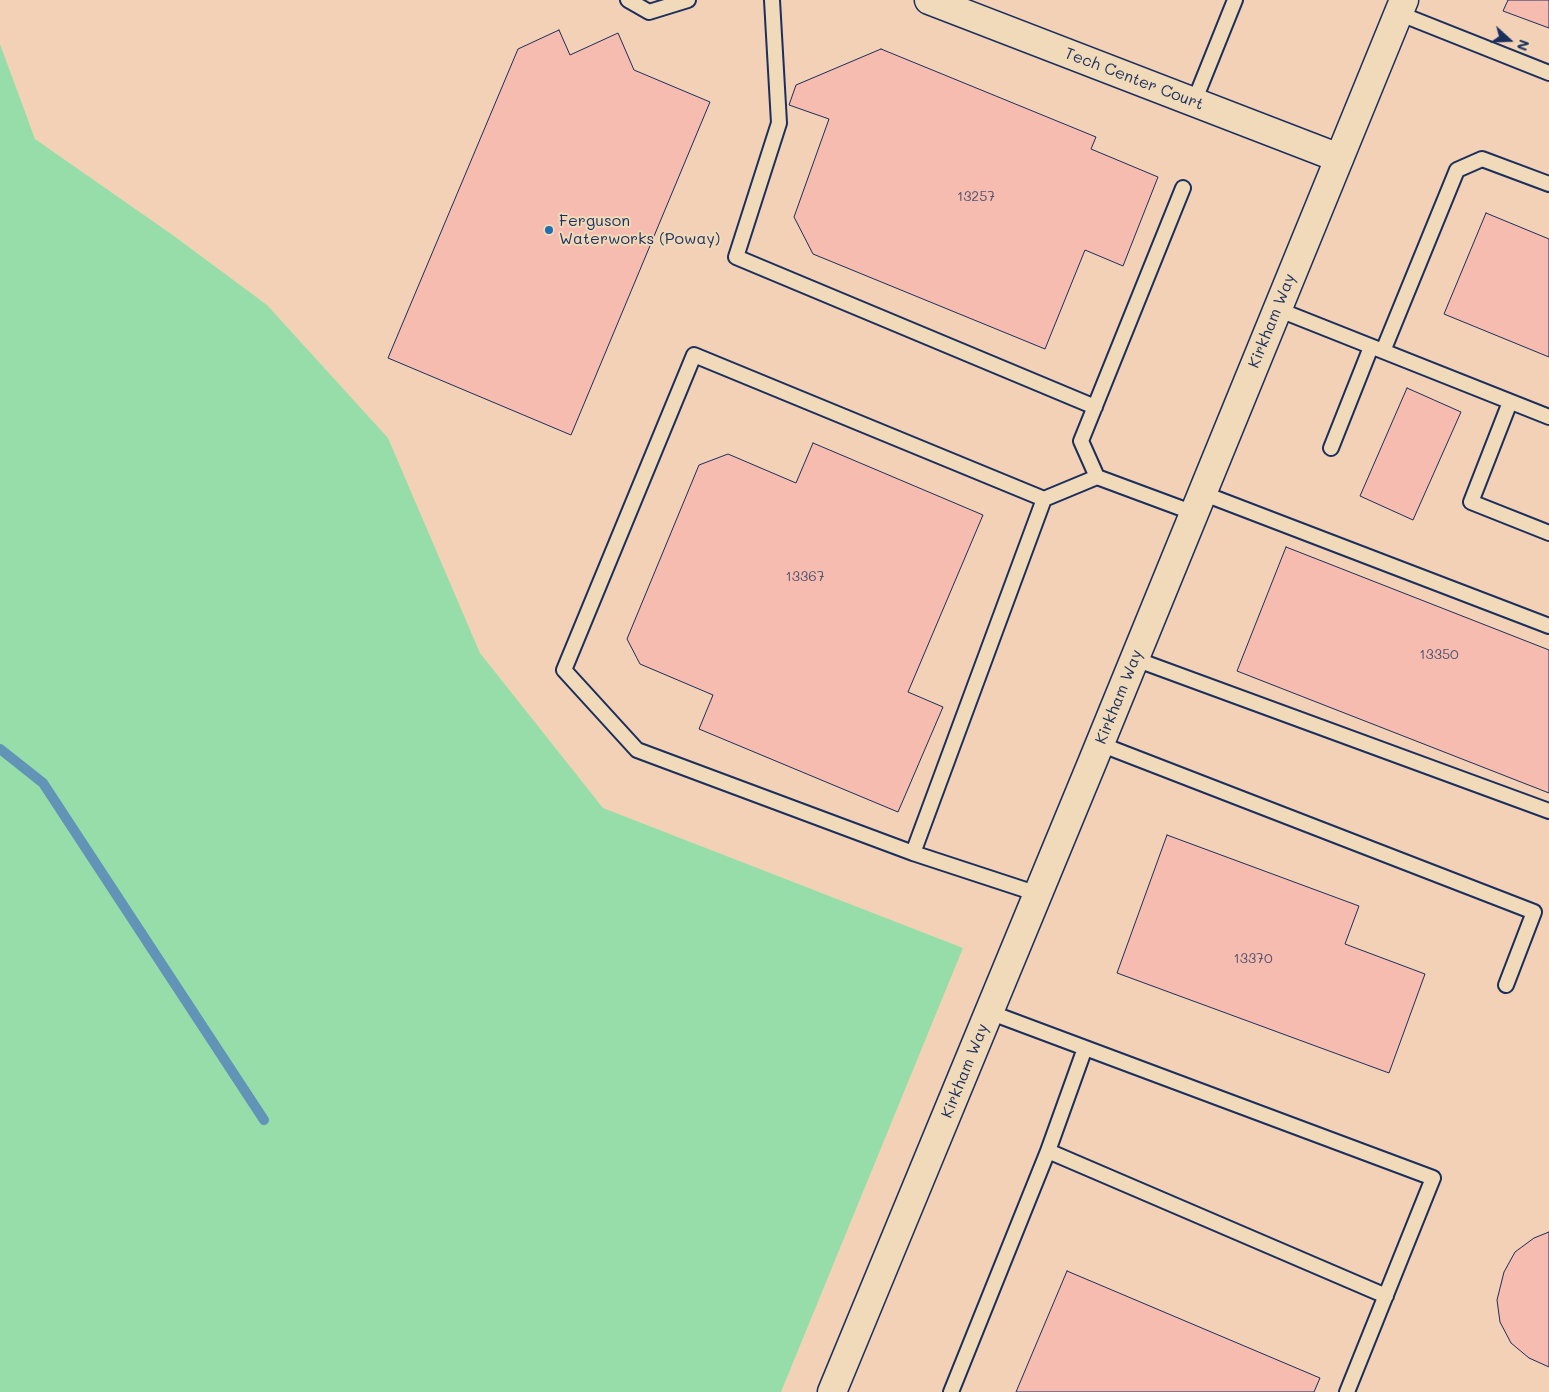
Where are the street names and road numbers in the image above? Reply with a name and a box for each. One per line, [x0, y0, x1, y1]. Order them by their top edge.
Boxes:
street label: Tech Center Court [1062, 44, 1206, 114]
street label: Kirkham Way [1244, 271, 1300, 371]
street label: Kirkham Way [1091, 647, 1147, 747]
street label: Kirkham Way [937, 1021, 993, 1121]

